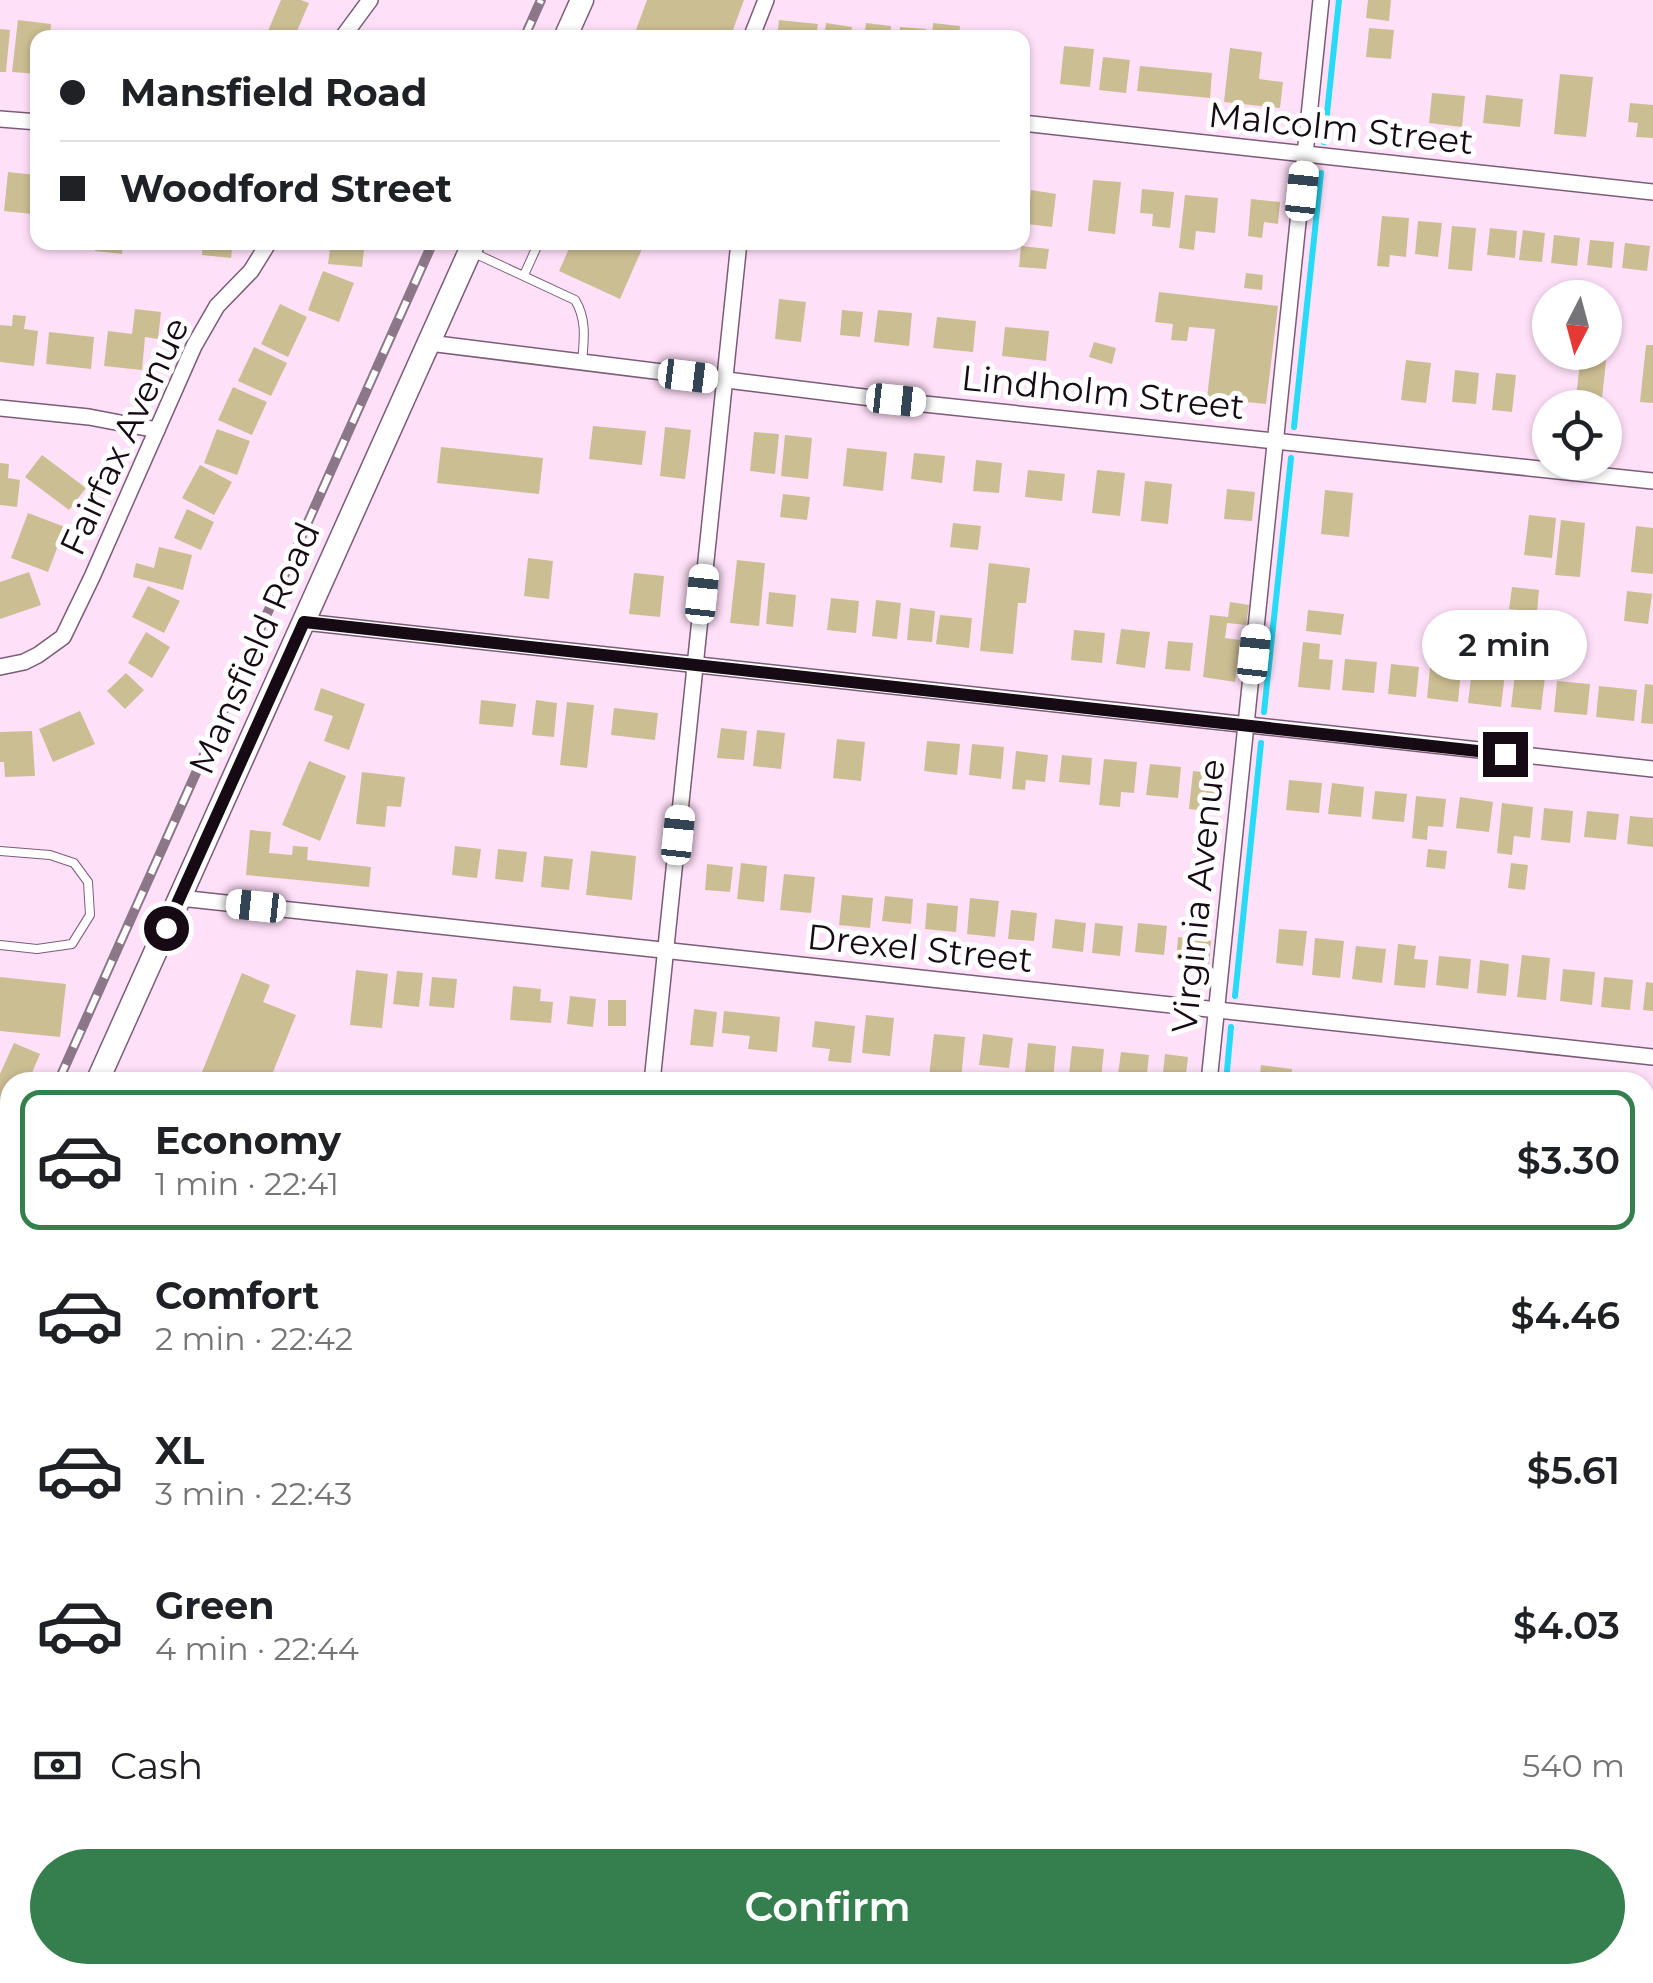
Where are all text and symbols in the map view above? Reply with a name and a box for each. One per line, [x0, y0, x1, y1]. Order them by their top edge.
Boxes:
text: Mansfield Road [120, 69, 427, 116]
street label: Malcolm Street [1206, 93, 1476, 163]
car [1284, 160, 1320, 222]
text: Woodford Street [120, 165, 452, 212]
north arrow [1532, 280, 1622, 370]
map controls [1532, 280, 1622, 480]
street label: Fairfax Avenue [50, 310, 198, 562]
street label: Lindholm Street [959, 356, 1247, 428]
car [656, 357, 720, 395]
car [865, 382, 927, 418]
button: locate [1532, 390, 1622, 480]
street label: Mansfield Road [179, 515, 329, 781]
car [684, 563, 720, 625]
callout: 2 min [1422, 609, 1588, 679]
car [1236, 623, 1272, 685]
text: 2 min [1458, 625, 1551, 664]
route end [1483, 732, 1528, 777]
street label: Virginia Avenue [1162, 757, 1234, 1035]
car [660, 804, 696, 866]
car [225, 888, 287, 924]
route start [144, 906, 189, 951]
street label: Drexel Street [805, 915, 1035, 981]
icon: car [35, 1115, 125, 1205]
text: Economy [155, 1117, 341, 1164]
text: $3.30 [1517, 1137, 1620, 1184]
text: 1 min · 22:41 [155, 1164, 339, 1203]
icon: car [35, 1270, 125, 1360]
text: Comfort [155, 1272, 319, 1319]
text: $4.46 [1510, 1292, 1620, 1339]
text: 2 min · 22:42 [155, 1319, 353, 1358]
icon: car [35, 1425, 125, 1515]
text: XL [155, 1427, 204, 1474]
text: $5.61 [1527, 1447, 1620, 1494]
text: 3 min · 22:43 [155, 1474, 352, 1513]
icon: car [35, 1580, 125, 1670]
text: Green [155, 1582, 275, 1629]
text: $4.03 [1513, 1602, 1620, 1649]
text: 4 min · 22:44 [155, 1629, 359, 1668]
icon: cash [30, 1738, 85, 1793]
text: Cash [110, 1742, 203, 1789]
text: 540 m [1522, 1746, 1625, 1785]
button: Confirm [30, 1849, 1625, 1964]

